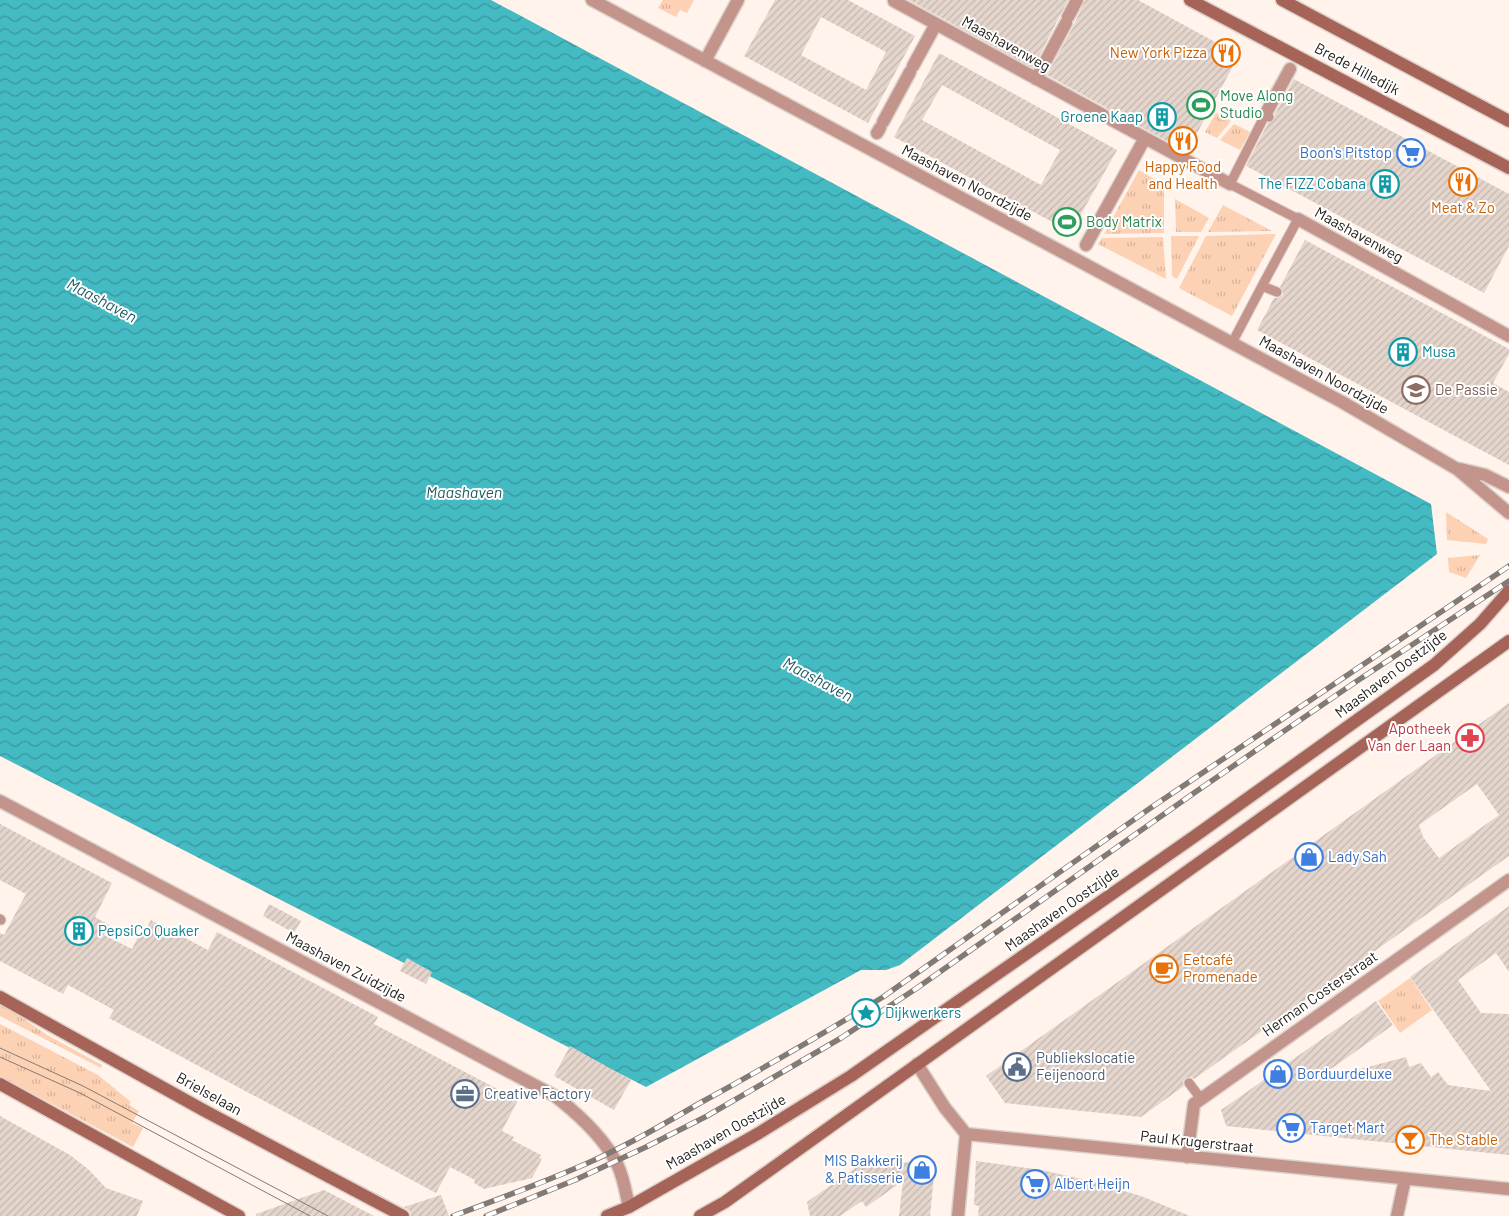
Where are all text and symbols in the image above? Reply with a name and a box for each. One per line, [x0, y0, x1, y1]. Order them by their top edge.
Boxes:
street label: Maashavenweg [959, 11, 1054, 75]
restaurant icon: New York Pizza [1211, 38, 1241, 68]
street label: Brede Hilledijk [1312, 38, 1403, 98]
place label: New York Pizza [1110, 43, 1207, 61]
place label: Move Along Studio [1220, 86, 1293, 121]
sports icon: Move Along Studio [1186, 90, 1216, 120]
building icon: Groene Kaap [1147, 102, 1177, 132]
place label: Groene Kaap [1060, 107, 1143, 125]
restaurant icon: Happy Food and Health [1168, 126, 1198, 156]
supermarket icon: Boon's Pitstop [1396, 138, 1426, 168]
street label: Maashaven Noordzijde [899, 140, 1036, 224]
place label: Boon's Pitstop [1300, 143, 1392, 161]
place label: Happy Food and Health [1145, 157, 1221, 192]
restaurant icon: Meat & Zo [1448, 167, 1478, 197]
building icon: The FIZZ Cobana [1370, 169, 1400, 199]
place label: The FIZZ Cobana [1258, 174, 1366, 192]
place label: Meat & Zo [1431, 198, 1495, 216]
street label: Maashavenweg [1312, 202, 1407, 266]
sports icon: Body Matrix [1052, 207, 1082, 237]
place label: Body Matrix [1086, 212, 1162, 230]
water label: Maashaven [64, 273, 140, 326]
street label: Maashaven Noordzijde [1257, 331, 1392, 417]
building icon: Musa [1388, 337, 1418, 367]
place label: Musa [1422, 342, 1456, 360]
school or university icon: De Passie [1401, 375, 1431, 405]
place label: De Passie [1435, 380, 1498, 398]
water label: Maashaven [426, 482, 502, 501]
street label: Maashaven Oostzijde [1331, 625, 1450, 721]
water label: Maashaven [780, 652, 856, 705]
place label: Apotheek Van der Laan [1368, 719, 1451, 754]
pharmacy icon: Apotheek Van der Laan [1455, 723, 1485, 753]
shop icon: Lady Sah [1294, 842, 1324, 872]
place label: Lady Sah [1328, 847, 1387, 865]
street label: Maashaven Oostzijde [1001, 862, 1122, 954]
building icon: PepsiCo Quaker [64, 916, 94, 946]
place label: PepsiCo Quaker [98, 921, 200, 939]
street label: Maashaven Zuidzijde [283, 927, 410, 1005]
street label: Herman Costerstraat [1258, 947, 1380, 1040]
place label: Eetcafé Promenade [1183, 950, 1258, 985]
cafe icon: Eetcafé Promenade [1149, 954, 1179, 984]
place icon: Dijkwerkers [851, 998, 881, 1028]
place label: Dijkwerkers [885, 1003, 961, 1021]
place label: Publiekslocatie Feijenoord [1036, 1048, 1135, 1083]
public building icon: Publiekslocatie Feijenoord [1002, 1052, 1032, 1082]
shop icon: Borduurdeluxe [1263, 1059, 1293, 1089]
place label: Borduurdeluxe [1297, 1064, 1392, 1082]
street label: Brielselaan [174, 1068, 245, 1119]
office icon: Creative Factory [450, 1079, 480, 1109]
place label: Creative Factory [484, 1084, 591, 1102]
street label: Maashaven Oostzijde [662, 1089, 789, 1173]
supermarket icon: Target Mart [1276, 1113, 1306, 1143]
place label: Target Mart [1310, 1118, 1385, 1136]
bar icon: The Stable [1395, 1125, 1425, 1155]
street label: Paul Krugerstraat [1140, 1126, 1255, 1156]
place label: The Stable [1429, 1130, 1498, 1148]
place label: MIS Bakkerij & Patisserie [824, 1151, 903, 1186]
shop icon: MIS Bakkerij & Patisserie [907, 1155, 937, 1185]
supermarket icon: Albert Heijn [1020, 1169, 1050, 1199]
place label: Albert Heijn [1054, 1174, 1130, 1192]

